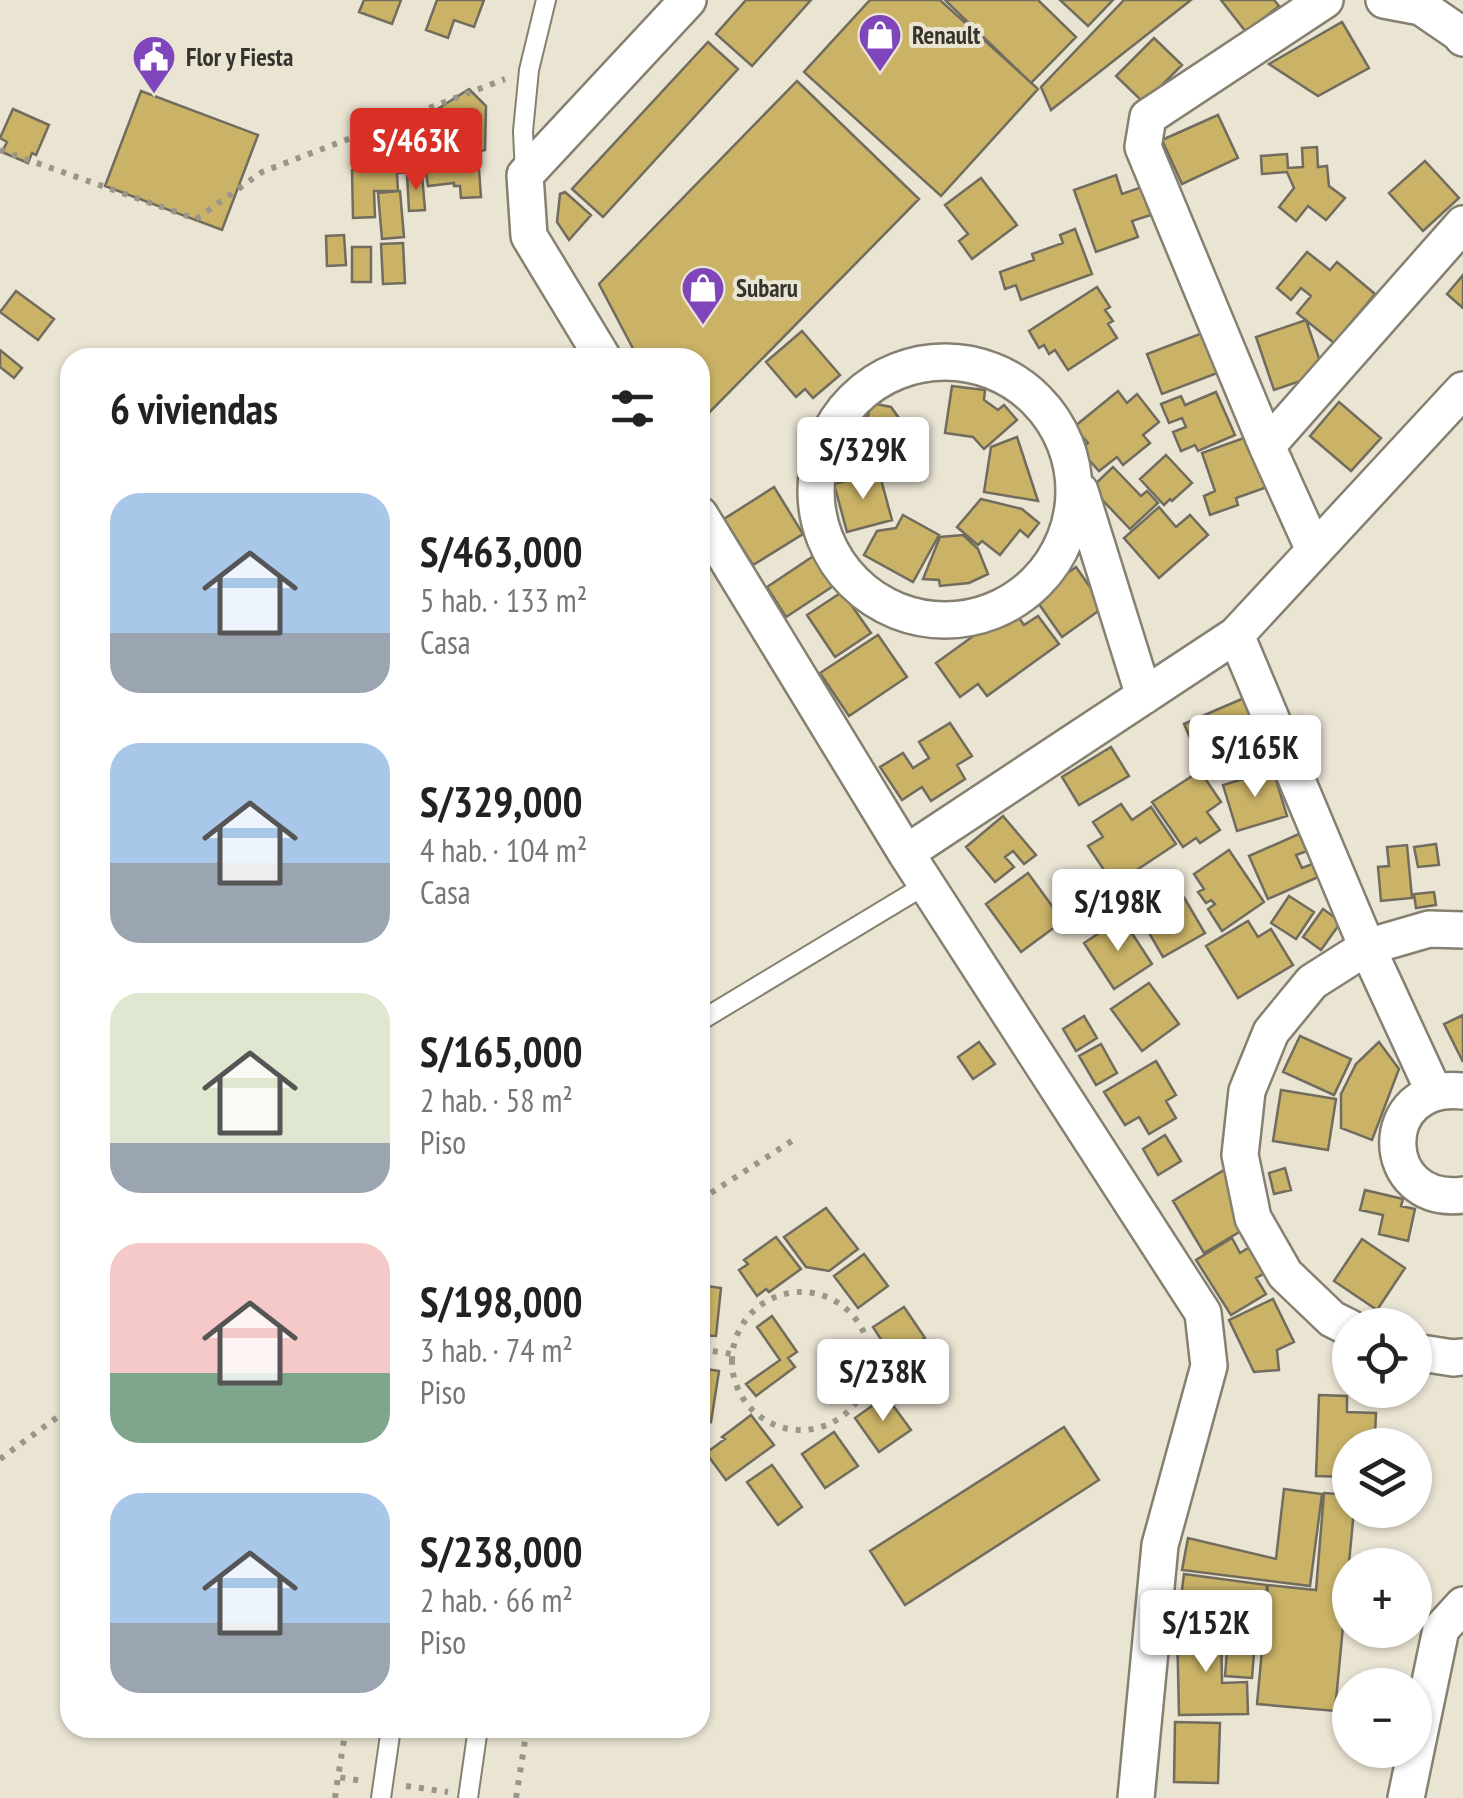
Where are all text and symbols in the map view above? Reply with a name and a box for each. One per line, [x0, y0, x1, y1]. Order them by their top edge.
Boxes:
shop icon: Renault [857, 12, 903, 73]
place label: Renault [912, 19, 981, 51]
public building icon: Flor y Fiesta [131, 34, 177, 95]
place label: Flor y Fiesta [186, 41, 293, 73]
pin: S/463K [335, 108, 497, 193]
text: S/463K [372, 119, 460, 161]
shop icon: Subaru [680, 265, 726, 326]
place label: Subaru [736, 272, 798, 304]
text: 6 viviendas [110, 381, 278, 436]
icon: filters [605, 381, 660, 436]
pin: S/329K [782, 417, 944, 502]
text: S/329K [819, 428, 907, 470]
text: S/463,000 [420, 524, 583, 579]
icon: home [190, 533, 310, 653]
text: 5 hab. · 133 m² [420, 579, 587, 621]
text: Casa [420, 621, 471, 663]
pin: S/165K [1174, 715, 1336, 800]
text: S/165K [1211, 726, 1299, 768]
text: S/329,000 [420, 774, 583, 829]
icon: home [190, 783, 310, 903]
text: 4 hab. · 104 m² [420, 829, 587, 871]
pin: S/198K [1037, 869, 1199, 954]
text: Casa [420, 871, 471, 913]
text: S/198K [1074, 880, 1162, 922]
text: S/165,000 [420, 1024, 583, 1079]
icon: home [190, 1033, 310, 1153]
text: 2 hab. · 58 m² [420, 1079, 573, 1121]
text: Piso [420, 1121, 466, 1163]
text: S/198,000 [420, 1274, 583, 1329]
icon: home [190, 1283, 310, 1403]
map controls [1332, 1308, 1432, 1768]
button: locate [1332, 1308, 1432, 1408]
text: 3 hab. · 74 m² [420, 1329, 573, 1371]
pin: S/238K [802, 1339, 964, 1424]
text: S/238K [839, 1350, 927, 1392]
text: Piso [420, 1371, 466, 1413]
button: layers [1332, 1428, 1432, 1528]
text: S/238,000 [420, 1524, 583, 1579]
icon: home [190, 1533, 310, 1653]
button: + [1332, 1548, 1432, 1648]
text: 2 hab. · 66 m² [420, 1579, 573, 1621]
pin: S/152K [1125, 1590, 1287, 1675]
text: S/152K [1162, 1601, 1250, 1643]
text: Piso [420, 1621, 466, 1663]
button: − [1332, 1668, 1432, 1768]

